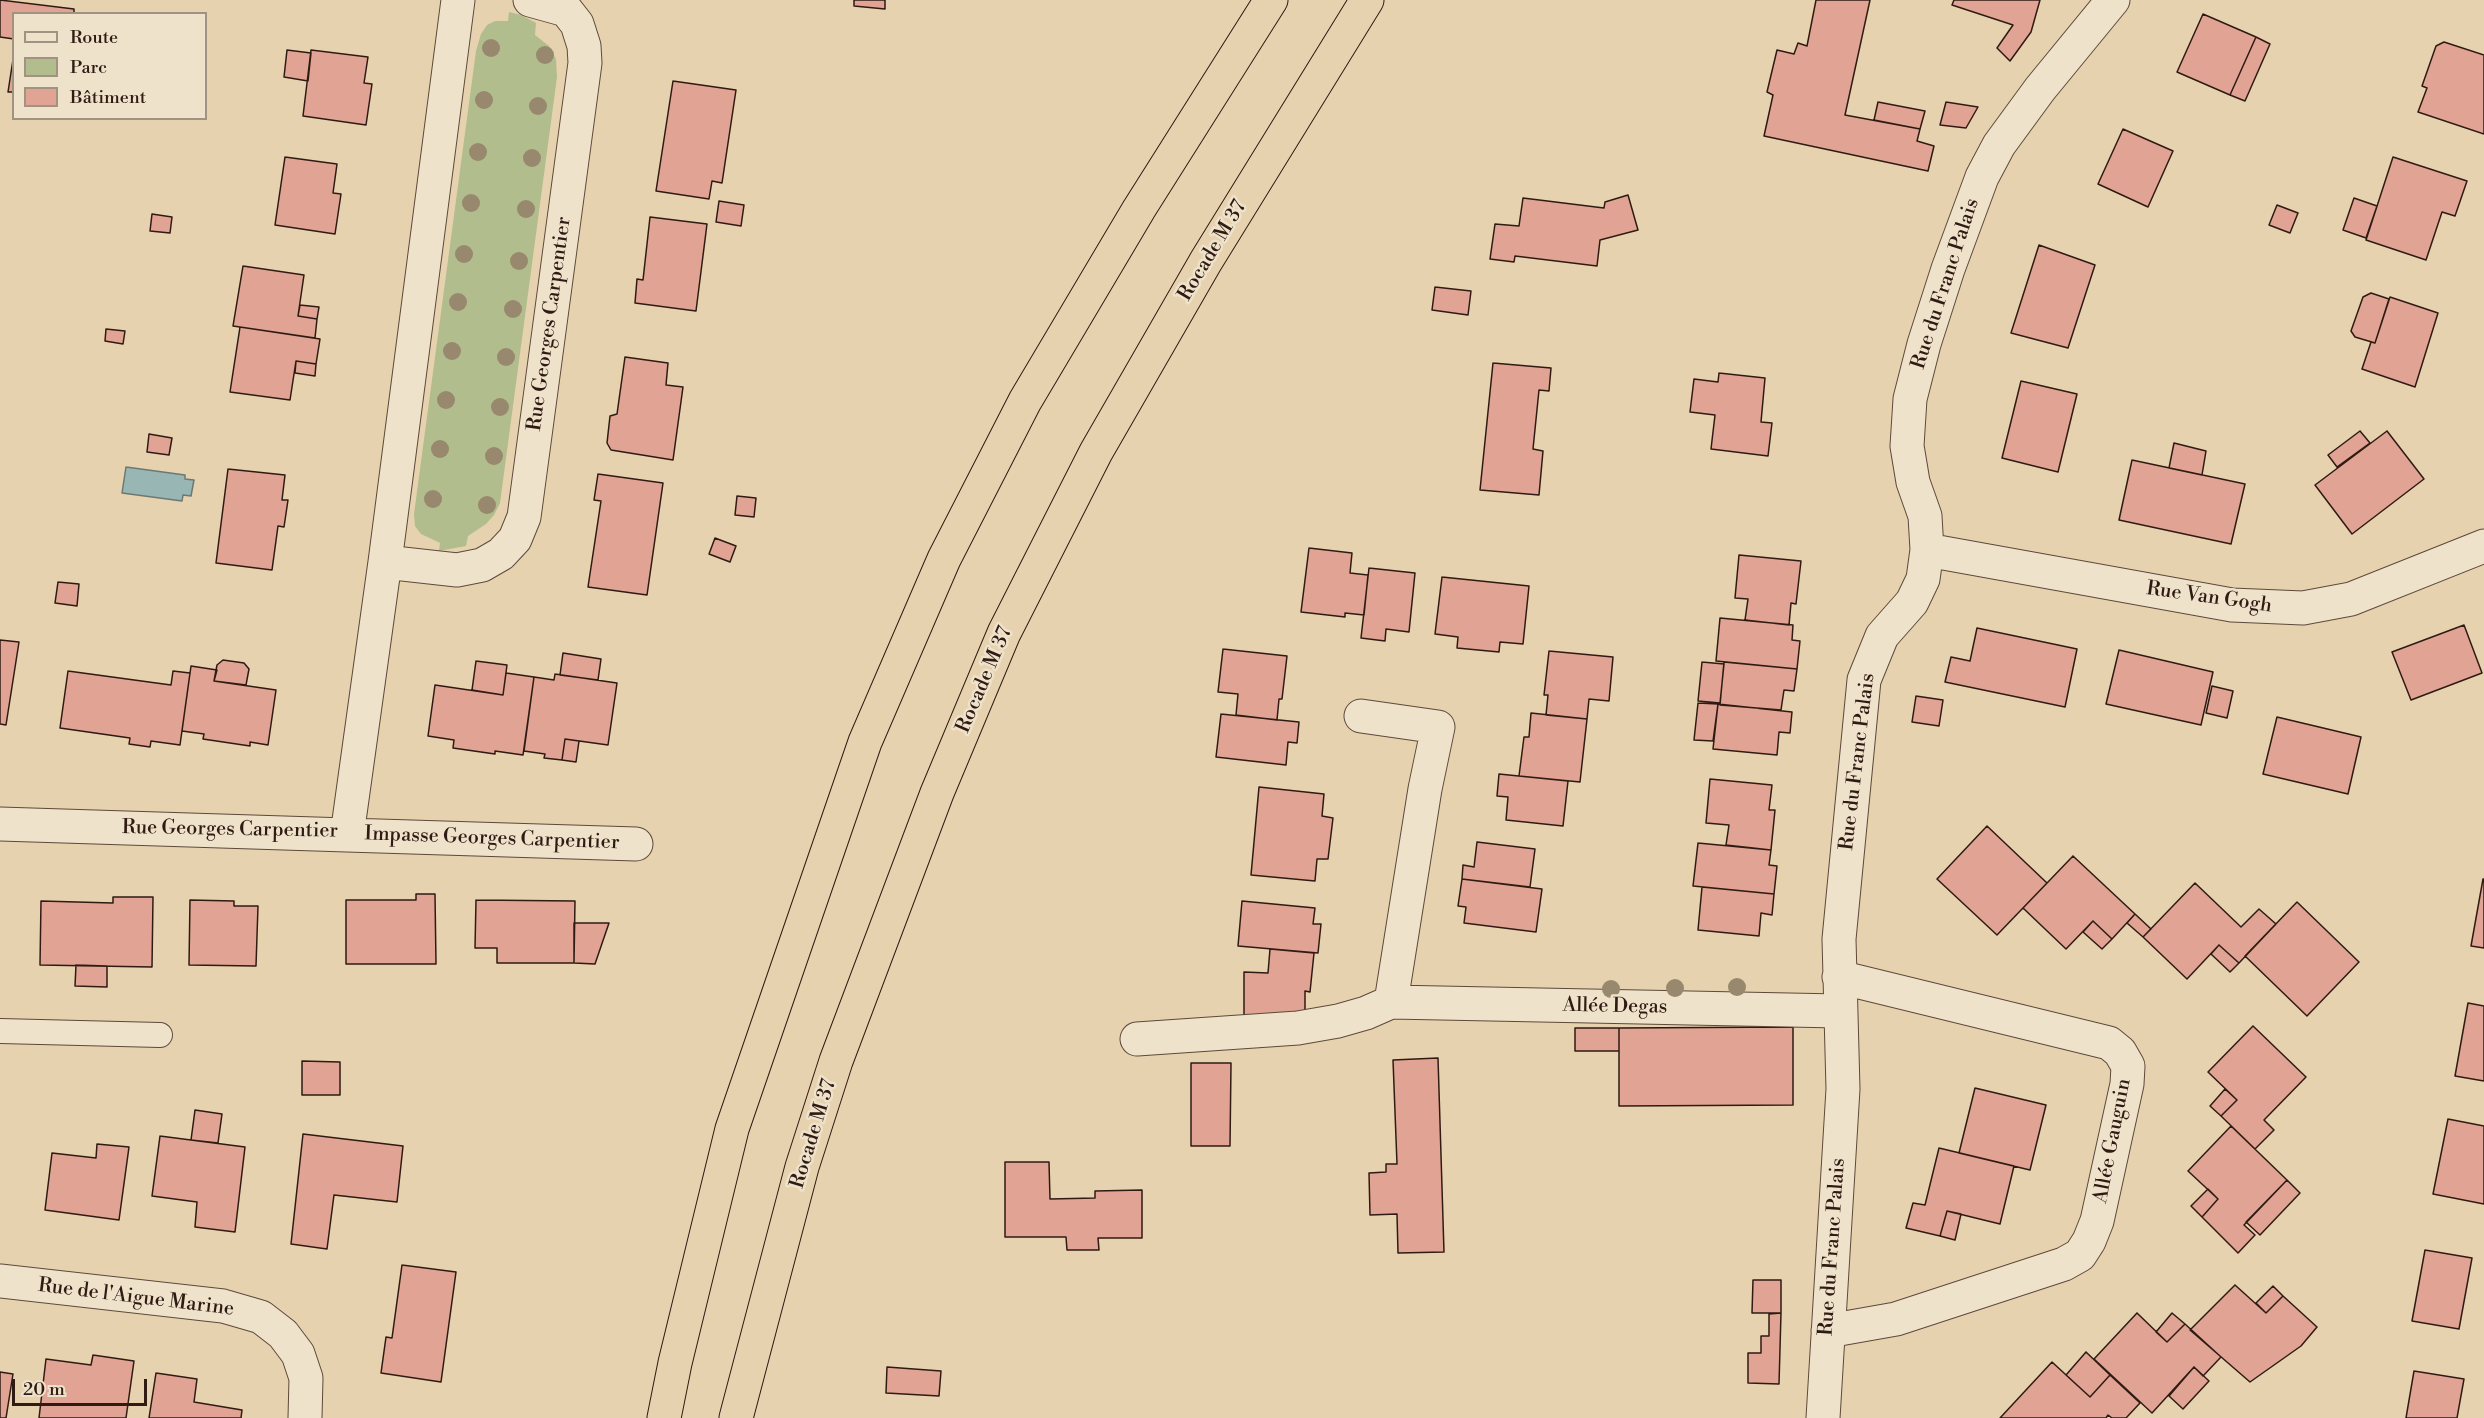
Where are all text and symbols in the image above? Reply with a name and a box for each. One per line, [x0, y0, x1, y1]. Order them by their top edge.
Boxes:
legend [12, 12, 207, 120]
text: Route [70, 26, 118, 49]
text: Parc [70, 56, 107, 79]
text: Bâtiment [70, 86, 146, 109]
street label: Rocade M 37 [1174, 196, 1252, 306]
street label: Rue du Franc Palais [1907, 196, 1985, 372]
street label: Rue Georges Carpentier [523, 215, 577, 433]
street label: Rue Van Gogh [2145, 577, 2273, 619]
street label: Rocade M 37 [952, 623, 1018, 737]
street label: Rue du Franc Palais [1835, 672, 1881, 852]
street label: Rue Georges Carpentier [122, 816, 338, 844]
street label: Impasse Georges Carpentier [364, 823, 620, 855]
street label: Allée Degas [1562, 994, 1668, 1020]
street label: Rocade M 37 [786, 1076, 842, 1192]
street label: Allée Gauguin [2089, 1077, 2137, 1205]
street label: Rue du Franc Palais [1815, 1157, 1851, 1337]
street label: Rue de l'Aigue Marine [37, 1274, 235, 1322]
scale bar [15, 1367, 150, 1405]
text: 20 m [23, 1378, 65, 1401]

